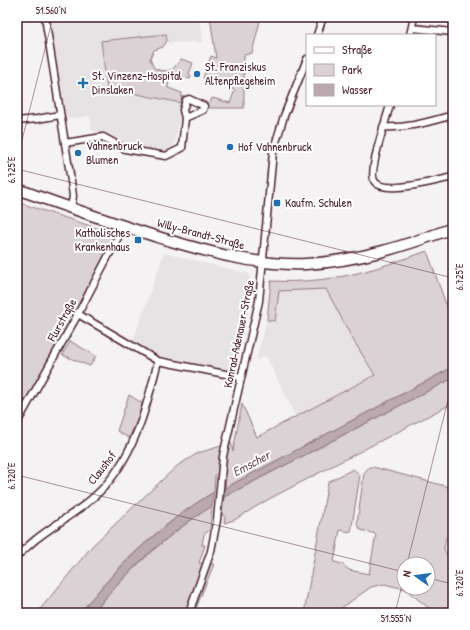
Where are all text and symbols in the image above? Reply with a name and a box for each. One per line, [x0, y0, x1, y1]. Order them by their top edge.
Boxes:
text: 51.560°N [36, 4, 66, 17]
legend [306, 34, 436, 106]
text: Straße [342, 41, 372, 58]
place label: St. Franziskus Altenpflegeheim [205, 58, 275, 89]
text: Park [342, 61, 362, 78]
place label: St. Vinzenz-Hospital Dinslaken [92, 67, 183, 98]
marker: St. Franziskus Altenpflegeheim [192, 69, 202, 79]
marker: St. Vinzenz-Hospital Dinslaken [77, 77, 89, 89]
text: Wasser [342, 81, 373, 98]
place label: Vahnenbruck Blumen [86, 137, 142, 168]
place label: Hof Vahnenbruck [238, 138, 312, 155]
marker: Hof Vahnenbruck [225, 142, 235, 152]
marker: Vahnenbruck Blumen [73, 148, 83, 158]
text: 6.725°E [5, 156, 18, 183]
place label: Kaufm. Schulen [285, 194, 352, 211]
marker: Kaufm. Schulen [272, 198, 282, 208]
street label: Willy-Brandt-Straße [156, 214, 247, 253]
place label: Katholisches Krankenhaus [75, 224, 130, 255]
marker: Katholisches Krankenhaus [133, 235, 143, 245]
text: 6.725°E [453, 263, 466, 290]
street label: Konrad-Adenauer-Straße [219, 278, 258, 389]
street label: Flurstraße [42, 295, 80, 345]
water label: Emscher [229, 445, 275, 480]
street label: Claushof [83, 447, 120, 488]
text: 6.720°E [5, 462, 18, 489]
north arrow [396, 556, 436, 596]
text: N [399, 569, 414, 578]
text: 6.720°E [453, 569, 466, 596]
text: 51.555°N [381, 612, 411, 625]

